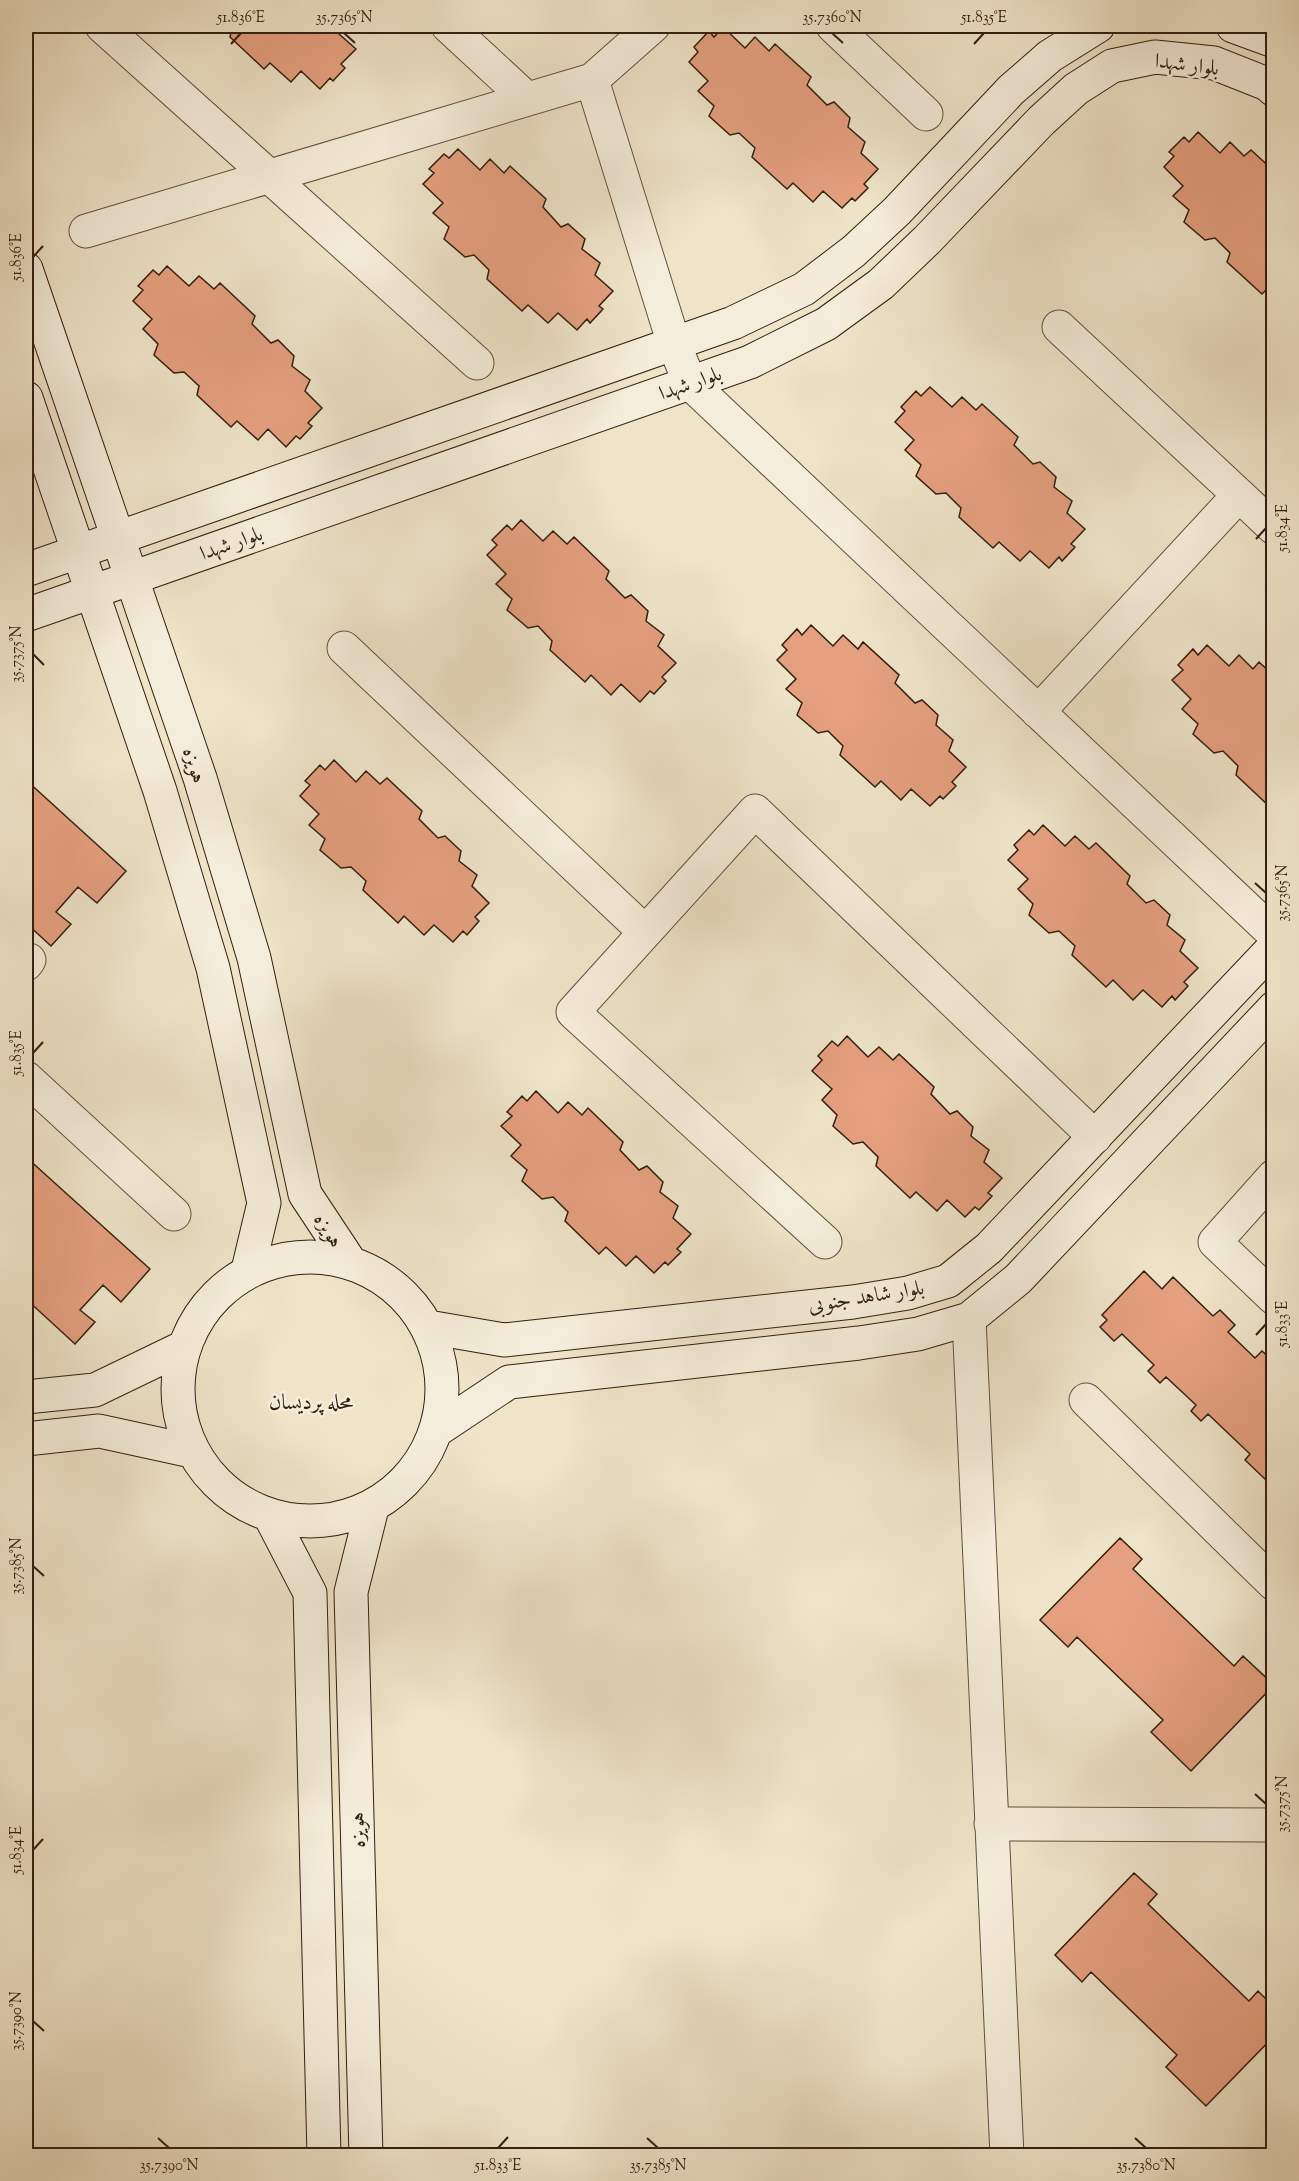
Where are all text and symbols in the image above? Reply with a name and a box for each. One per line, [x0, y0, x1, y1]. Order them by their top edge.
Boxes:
text: 51.836°E [216, 8, 265, 29]
text: 35.7365°N [316, 8, 372, 29]
text: 35.7360°N [802, 8, 862, 29]
text: 51.835°E [960, 8, 1007, 29]
street label: بلوار شهدا [1153, 47, 1221, 85]
text: 51.836°E [7, 233, 28, 282]
street label: بلوار شهدا [655, 360, 726, 410]
text: 51.834°E [1273, 504, 1294, 553]
street label: بلوار شهدا [196, 520, 267, 570]
text: 35.7375°N [7, 625, 28, 683]
street label: هویزه [173, 744, 213, 787]
text: 35.7365°N [1273, 865, 1294, 921]
text: 51.835°E [7, 1030, 28, 1077]
street label: هویزه [305, 1208, 350, 1254]
street label: بلوار شاهد جنوبی [806, 1274, 927, 1322]
text: 51.833°E [1273, 1301, 1294, 1348]
district label: محله پردیسان [269, 1388, 354, 1420]
text: 35.7385°N [7, 1537, 28, 1595]
text: 35.7375°N [1273, 1775, 1294, 1833]
street label: هویزه [343, 1811, 375, 1849]
text: 51.834°E [7, 1826, 28, 1875]
text: 35.7390°N [7, 1991, 28, 2051]
text: 35.7390°N [139, 2156, 199, 2177]
text: 51.833°E [474, 2156, 521, 2177]
text: 35.7385°N [629, 2156, 687, 2177]
text: 35.7380°N [1116, 2156, 1176, 2177]

